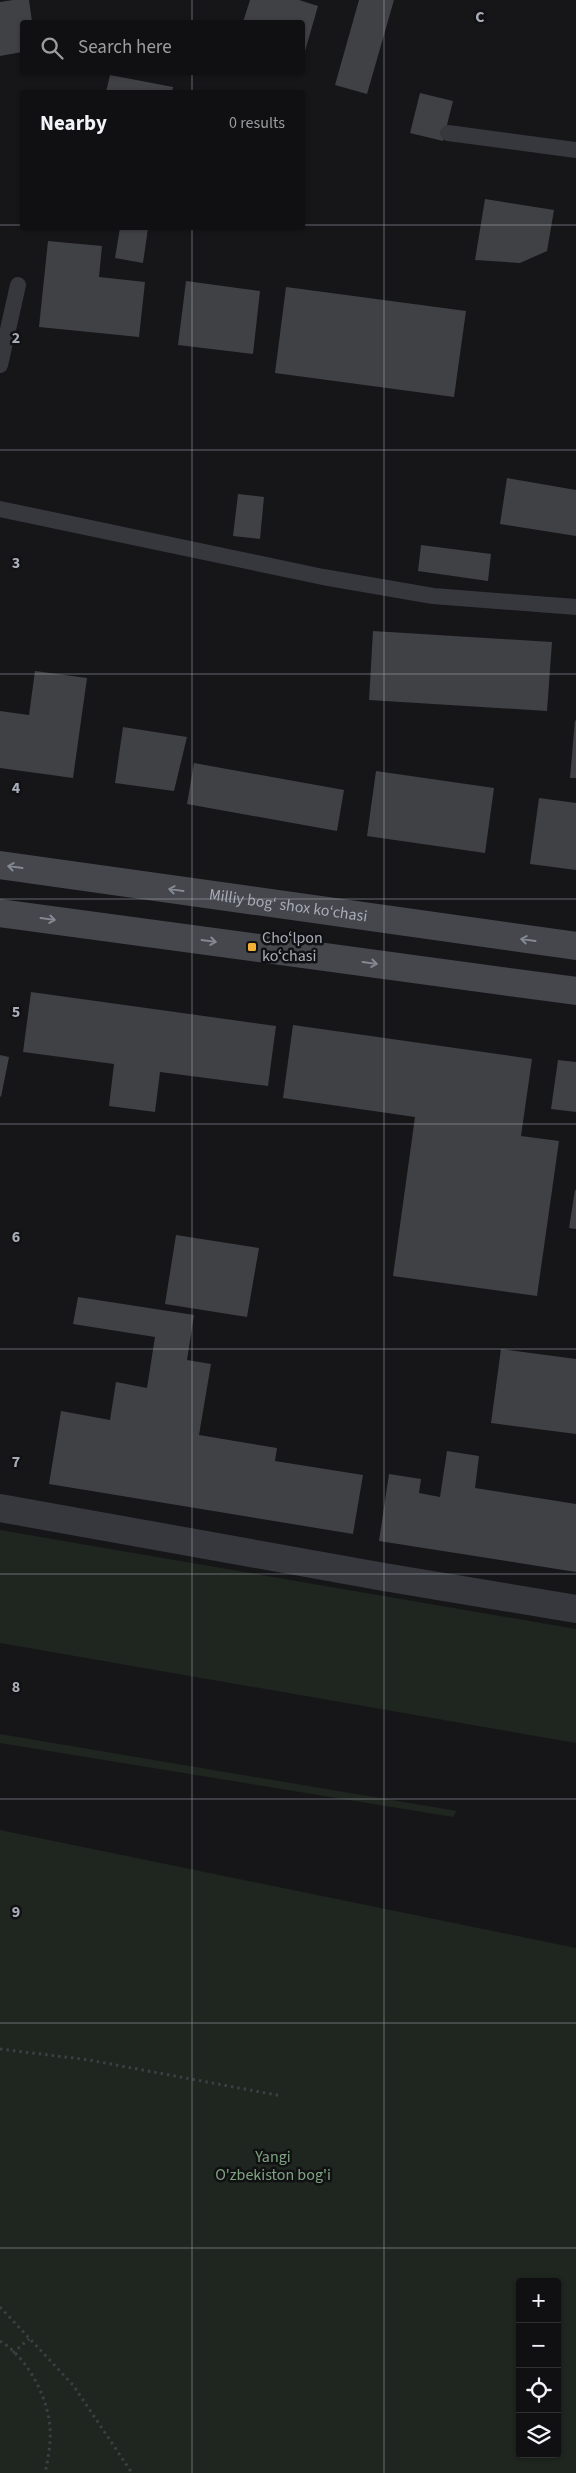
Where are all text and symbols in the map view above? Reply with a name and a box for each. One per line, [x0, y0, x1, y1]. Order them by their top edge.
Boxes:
text: C [475, 6, 485, 28]
search box [20, 20, 305, 75]
icon: search [38, 34, 66, 62]
text: Search here [78, 34, 172, 61]
text: Nearby [40, 108, 107, 138]
text: 0 results [229, 112, 285, 134]
text: 2 [12, 327, 20, 349]
text: 3 [12, 552, 20, 574]
text: 4 [12, 777, 21, 799]
one-way arrow [8, 862, 24, 872]
street label: Milliy bog‘ shox ko‘chasi [208, 884, 369, 928]
one-way arrow [169, 885, 185, 895]
one-way arrow [40, 915, 56, 925]
place label: Choʻlpon koʻchasi [262, 927, 323, 967]
one-way arrow [520, 935, 536, 945]
one-way arrow [201, 937, 217, 947]
marker: Choʻlpon koʻchasi [246, 941, 258, 953]
one-way arrow [362, 958, 378, 968]
text: 5 [12, 1001, 20, 1023]
text: 6 [12, 1226, 20, 1248]
text: 7 [12, 1451, 20, 1473]
text: 8 [12, 1676, 20, 1698]
text: 9 [12, 1901, 20, 1923]
park label: Yangi O'zbekiston bog'i [215, 2146, 331, 2186]
map controls [516, 2278, 561, 2458]
button: + [516, 2278, 561, 2323]
button: − [516, 2323, 561, 2368]
button: locate [516, 2368, 561, 2413]
button: layers [516, 2413, 561, 2458]

